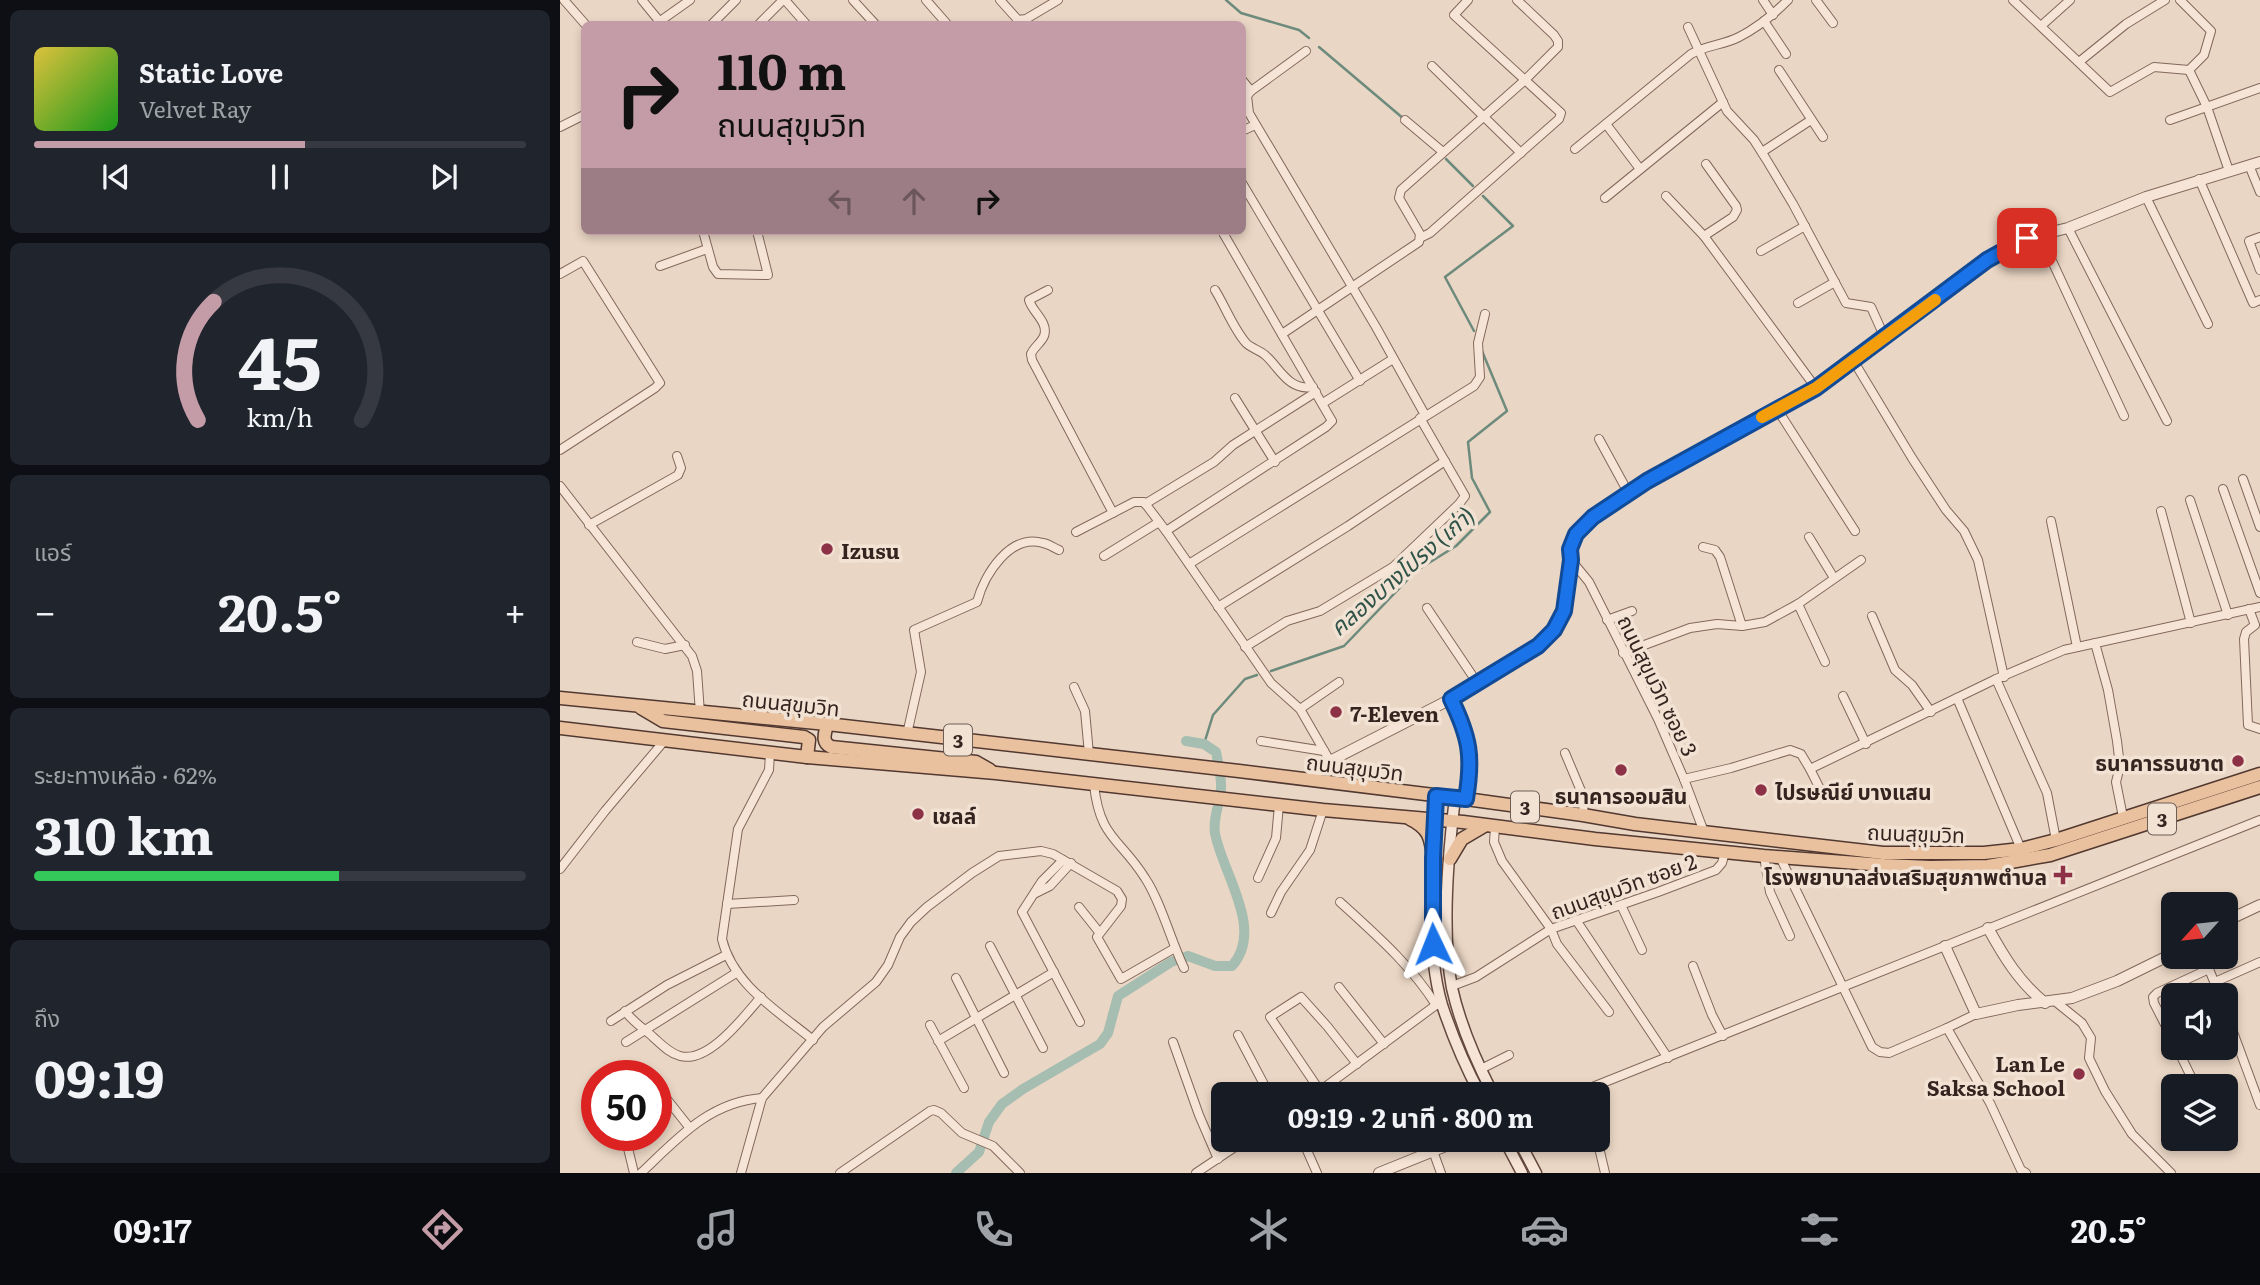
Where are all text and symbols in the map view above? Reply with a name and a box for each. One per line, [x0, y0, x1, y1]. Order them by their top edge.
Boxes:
text: 110 m [717, 32, 846, 105]
icon: right [602, 49, 693, 140]
text: Static Love [139, 52, 283, 91]
text: Velvet Ray [139, 91, 251, 125]
text: ถนนสุขุมวิท [717, 99, 866, 147]
icon: previous [97, 158, 135, 196]
icon: pause [261, 158, 299, 196]
icon: next [425, 158, 463, 196]
icon: left [822, 182, 860, 220]
icon: ahead [895, 182, 933, 220]
icon: right [968, 182, 1006, 220]
pin [1997, 208, 2057, 268]
icon: arrive [2008, 219, 2046, 257]
text: 45 [238, 304, 322, 412]
text: km/h [247, 398, 313, 435]
water label: คลองบางโปรง (เก่า) [1321, 497, 1481, 643]
text: แอร์ [34, 534, 71, 568]
place label: Izusu [841, 534, 900, 565]
marker: Izusu [819, 541, 835, 557]
text: 20.5° [218, 571, 342, 648]
text: − [34, 581, 56, 638]
text: + [504, 581, 526, 638]
street label: ถนนสุขุมวิท ซอย 3 [1611, 609, 1707, 761]
street label: ถนนสุขุมวิท [741, 681, 841, 723]
place label: 7-Eleven [1350, 697, 1439, 728]
marker: 7-Eleven [1328, 704, 1344, 720]
road number: 3 [944, 724, 972, 755]
street label: ถนนสุขุมวิท [1305, 745, 1405, 787]
place label: ธนาคารธนชาต [2095, 746, 2224, 777]
marker: ธนาคารธนชาต [2230, 753, 2246, 769]
text: ระยะทางเหลือ · 62% [34, 757, 217, 791]
marker: ธนาคารออมสิน [1613, 762, 1629, 778]
place label: ไปรษณีย์ บางแสน [1775, 775, 1932, 806]
place label: ธนาคารออมสิน [1555, 779, 1687, 810]
marker: ไปรษณีย์ บางแสน [1753, 782, 1769, 798]
road number: 3 [1511, 792, 1539, 822]
text: 310 km [34, 794, 214, 871]
place label: เชลล์ [932, 799, 976, 830]
road number: 3 [2148, 804, 2176, 834]
marker: เชลล์ [910, 806, 926, 822]
street label: ถนนสุขุมวิท [1867, 815, 1965, 849]
street label: ถนนสุขุมวิท ซอย 2 [1546, 844, 1700, 926]
place label: โรงพยาบาลส่งเสริมสุขภาพตำบล [1764, 860, 2047, 891]
marker: โรงพยาบาลส่งเสริมสุขภาพตำบล [2053, 865, 2073, 885]
north arrow [2161, 892, 2238, 970]
map controls [2161, 892, 2238, 1151]
position arrow [1396, 907, 1470, 981]
button: sound [2161, 983, 2238, 1060]
text: ถึง [34, 1000, 60, 1034]
text: 09:19 [34, 1037, 165, 1114]
place label: Lan Le Saksa School [1927, 1047, 2065, 1102]
speed limit sign: 50 [581, 1060, 672, 1151]
marker: Lan Le Saksa School [2071, 1066, 2087, 1082]
button: layers [2161, 1074, 2238, 1151]
text: 09:19 · 2 นาที · 800 m [1288, 1097, 1533, 1136]
text: 09:17 [113, 1205, 192, 1253]
icon: directions [418, 1205, 467, 1254]
icon: music [693, 1205, 742, 1254]
icon: phone [969, 1205, 1018, 1254]
icon: climate [1244, 1205, 1293, 1254]
icon: car [1520, 1205, 1569, 1254]
icon: filters [1795, 1205, 1844, 1254]
text: 20.5° [2071, 1205, 2147, 1253]

